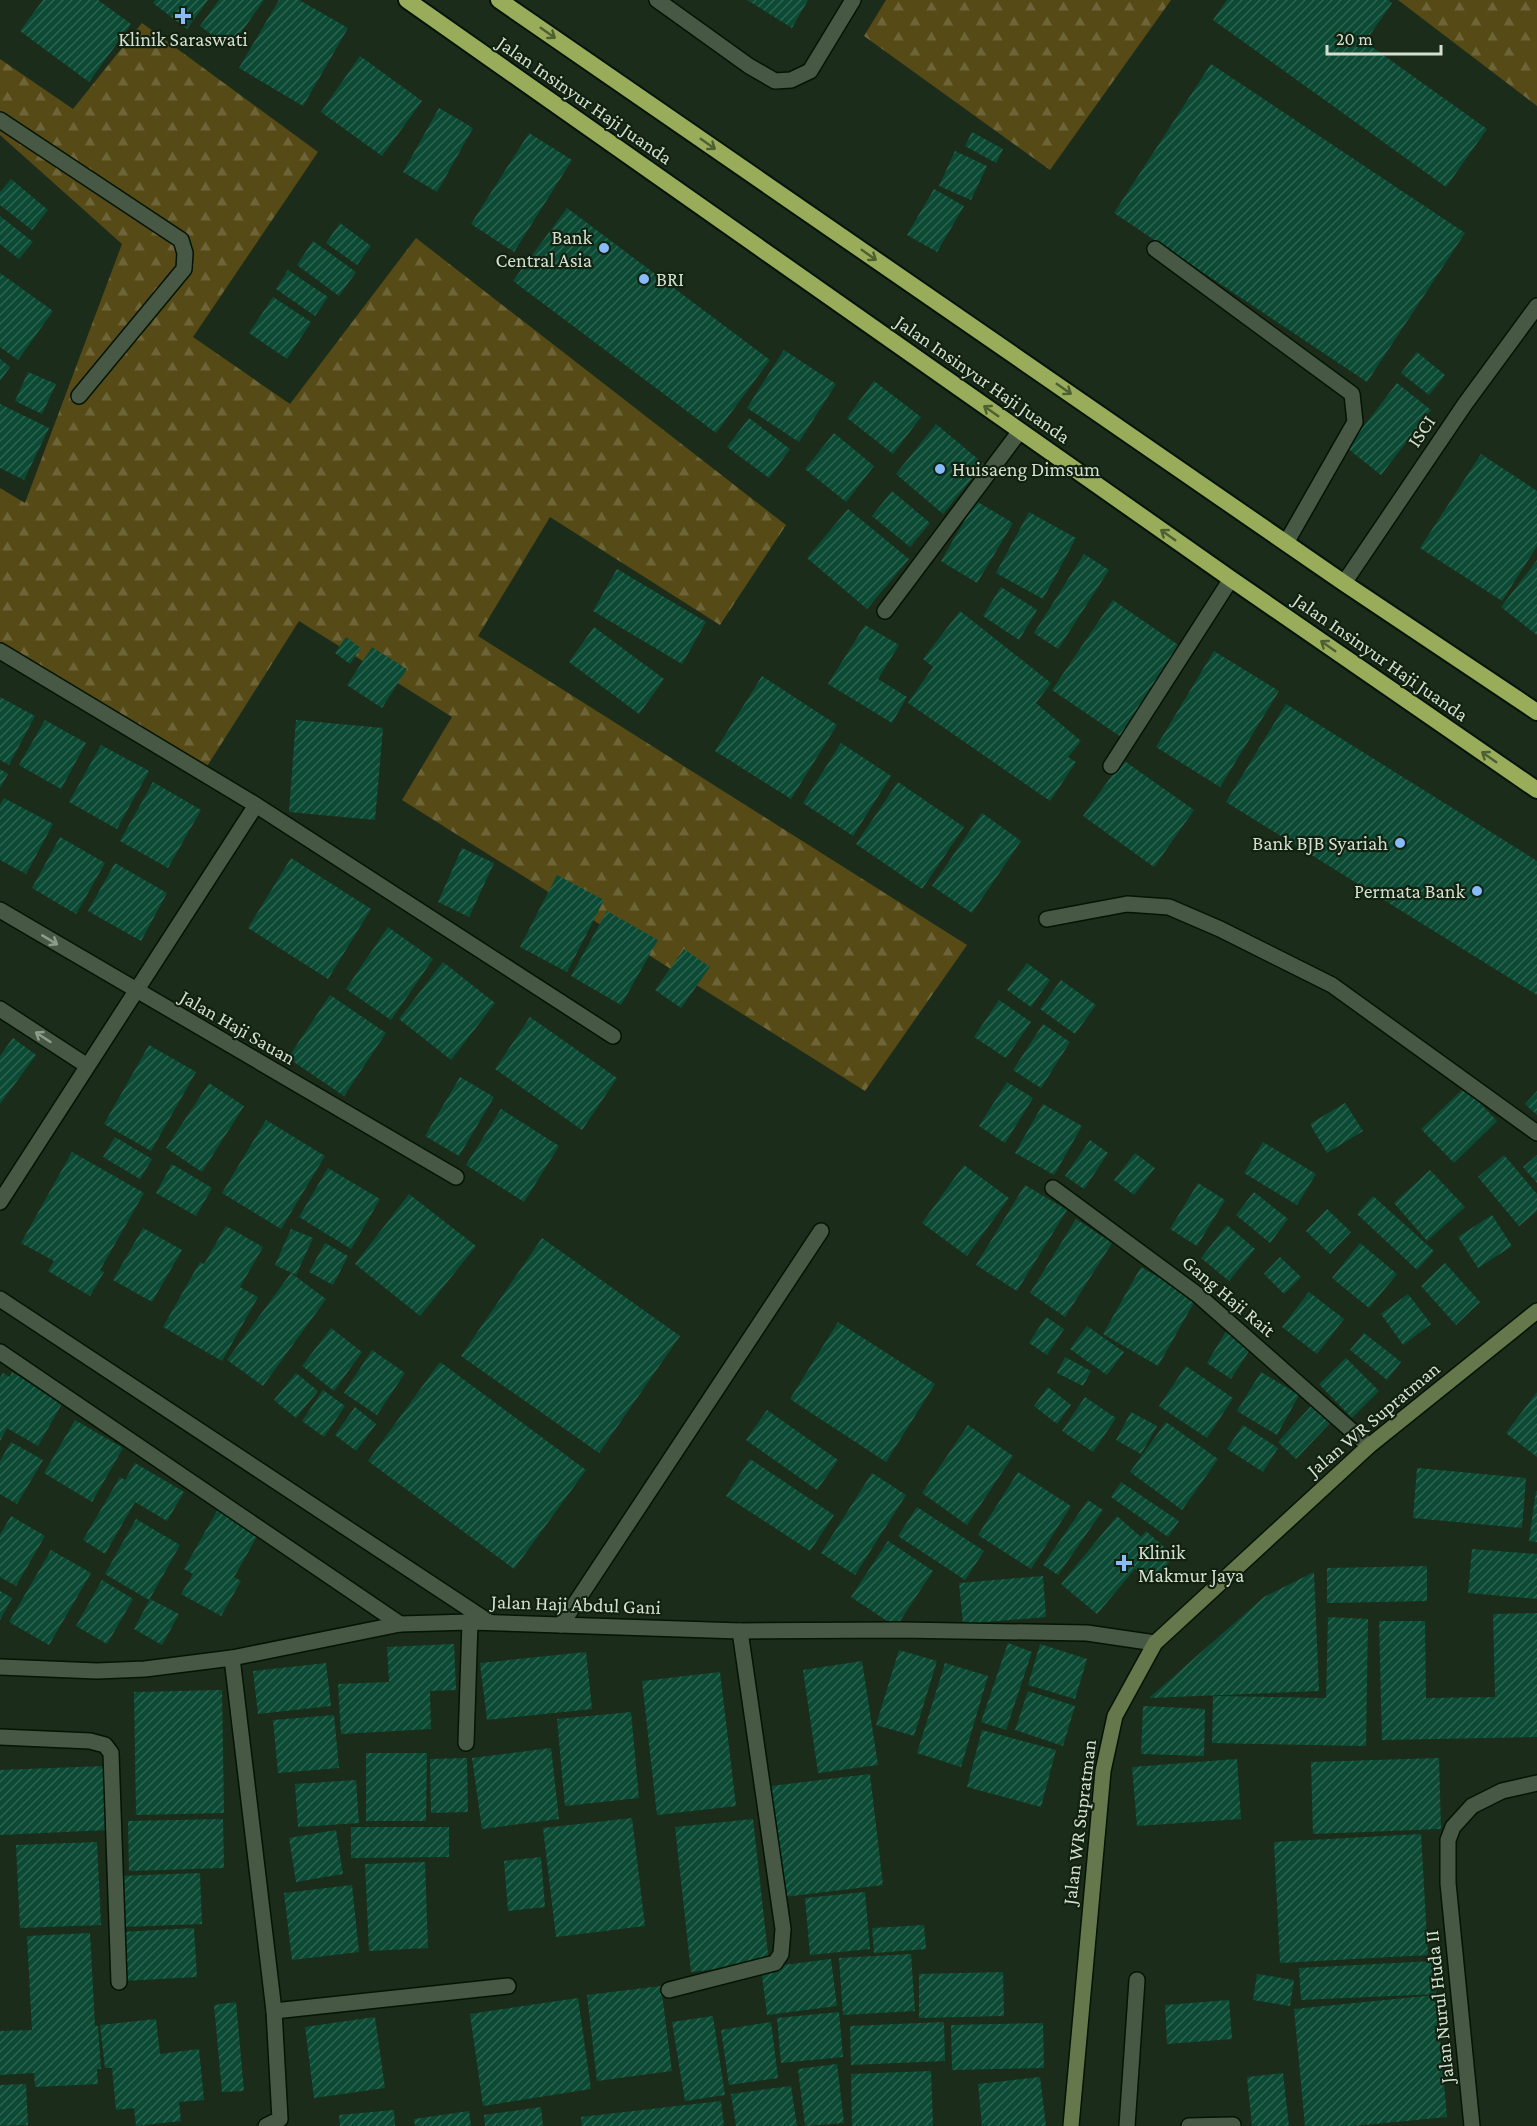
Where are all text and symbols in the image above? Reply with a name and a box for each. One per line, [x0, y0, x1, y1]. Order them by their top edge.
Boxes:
marker: Klinik Saraswati [174, 7, 192, 25]
scale bar [1327, 18, 1441, 56]
one-way arrow [539, 27, 555, 39]
place label: Klinik Saraswati [118, 28, 248, 50]
text: 20 m [1336, 29, 1373, 49]
street label: Jalan Insinyur Haji Juanda [491, 30, 677, 170]
one-way arrow [699, 138, 716, 150]
place label: Bank Central Asia [495, 226, 592, 271]
marker: Bank Central Asia [597, 241, 611, 255]
one-way arrow [860, 249, 876, 261]
place label: BRI [656, 268, 684, 290]
marker: BRI [637, 272, 651, 286]
street label: Jalan Insinyur Haji Juanda [889, 309, 1075, 449]
one-way arrow [1055, 383, 1071, 395]
one-way arrow [984, 405, 1000, 417]
street label: ISCI [1403, 411, 1439, 451]
place label: Huisaeng Dimsum [952, 458, 1100, 481]
marker: Huisaeng Dimsum [933, 462, 947, 476]
one-way arrow [1160, 529, 1177, 541]
street label: Jalan Insinyur Haji Juanda [1287, 587, 1473, 727]
one-way arrow [1320, 640, 1337, 652]
one-way arrow [1481, 751, 1497, 763]
place label: Bank BJB Syariah [1252, 832, 1388, 855]
marker: Bank BJB Syariah [1393, 836, 1407, 850]
place label: Permata Bank [1354, 880, 1465, 902]
marker: Permata Bank [1470, 884, 1484, 898]
one-way arrow [41, 935, 58, 947]
street label: Jalan Haji Sauan [174, 984, 300, 1070]
one-way arrow [35, 1030, 52, 1042]
street label: Gang Haji Rait [1177, 1251, 1280, 1342]
street label: Jalan WR Supratman [1301, 1357, 1445, 1483]
place label: Klinik Makmur Jaya [1138, 1541, 1244, 1587]
marker: Klinik Makmur Jaya [1115, 1554, 1133, 1572]
street label: Jalan Haji Abdul Gani [489, 1590, 661, 1619]
street label: Jalan WR Supratman [1058, 1738, 1101, 1908]
street label: Jalan Nurul Huda II [1420, 1929, 1459, 2087]

